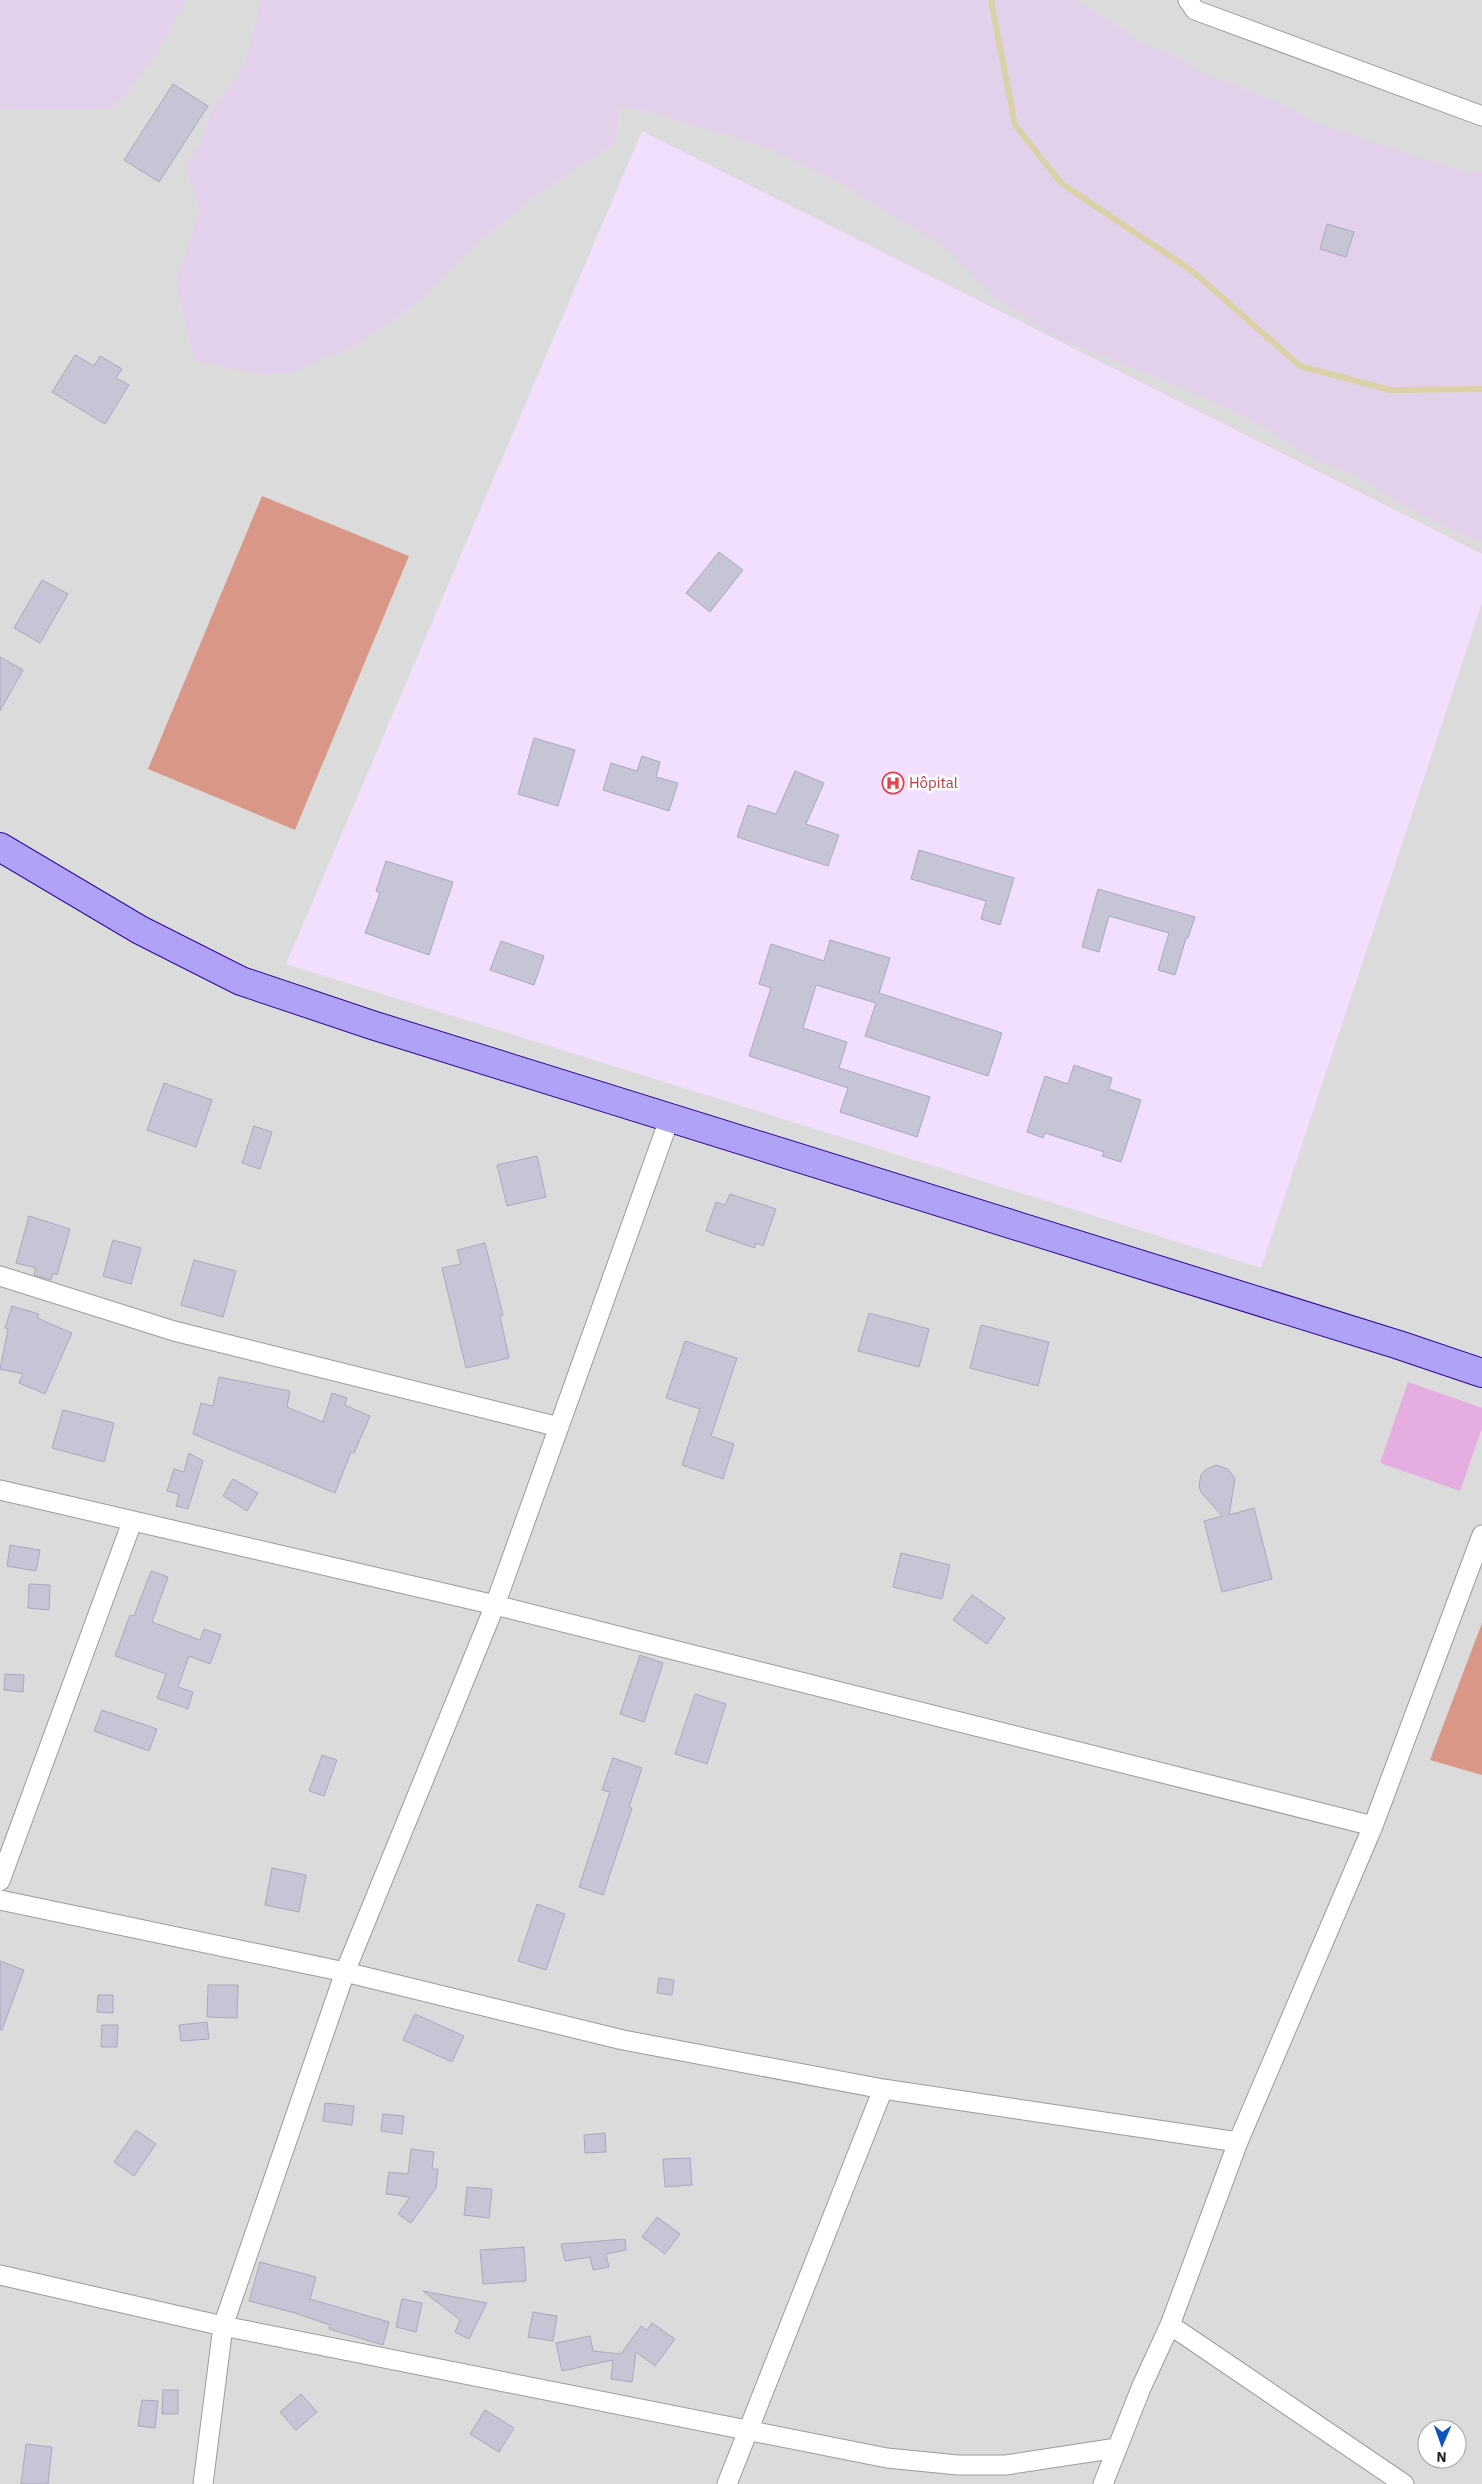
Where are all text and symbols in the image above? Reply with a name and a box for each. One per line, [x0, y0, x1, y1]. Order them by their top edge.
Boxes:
hospital icon: Hôpital [881, 771, 905, 795]
place label: Hôpital [909, 773, 958, 792]
north arrow [1417, 2419, 1467, 2469]
text: N [1436, 2448, 1447, 2466]

